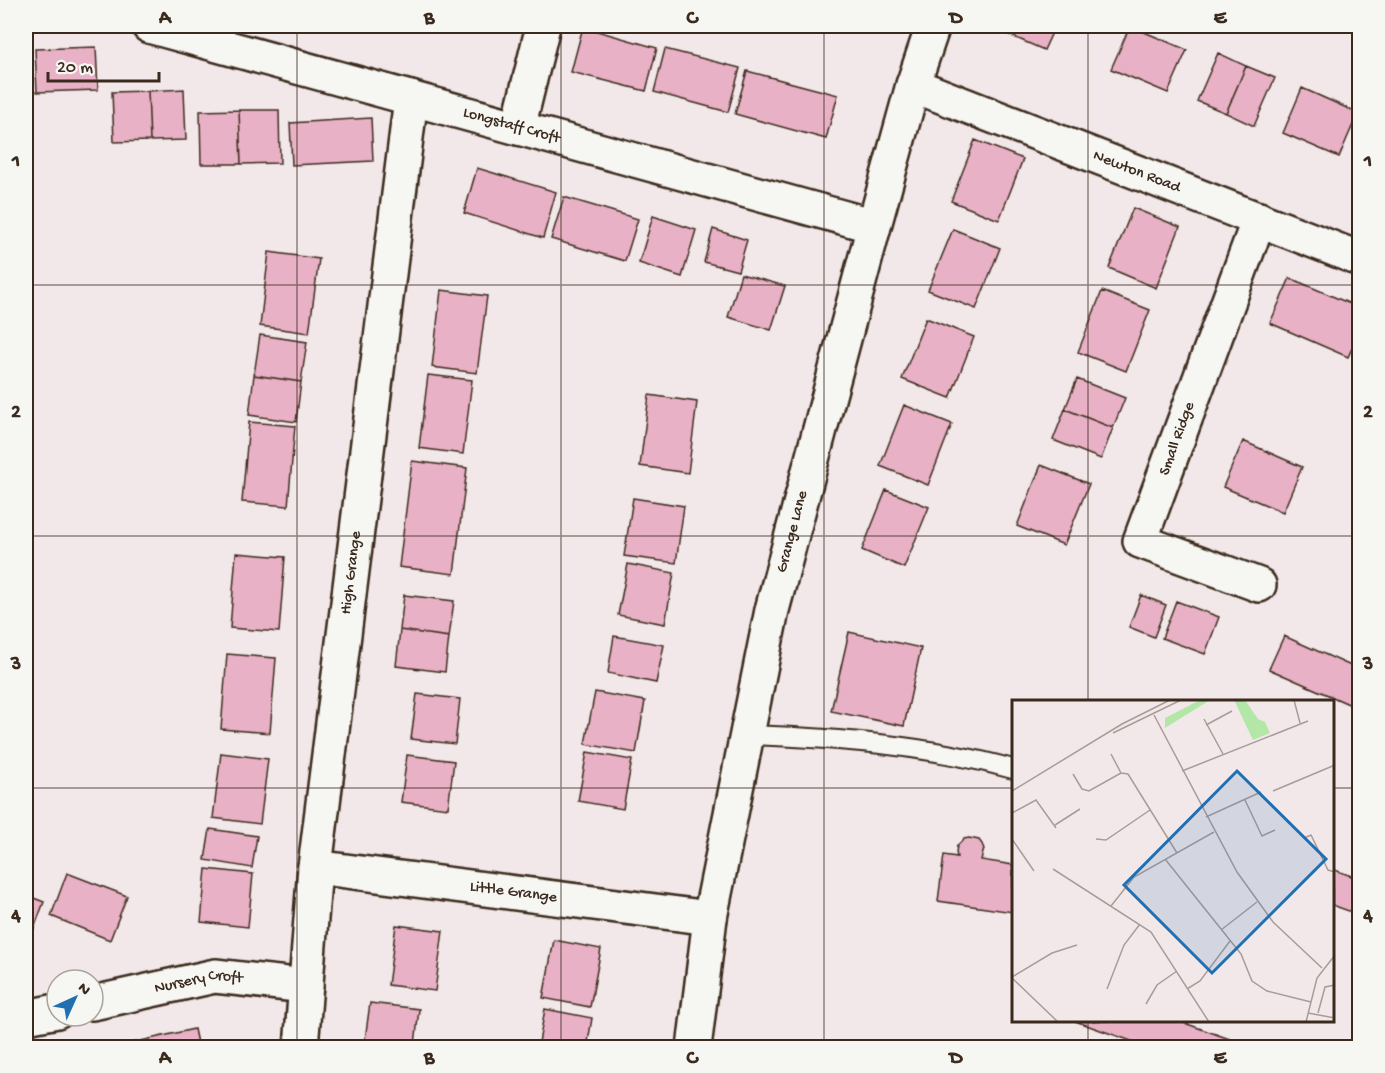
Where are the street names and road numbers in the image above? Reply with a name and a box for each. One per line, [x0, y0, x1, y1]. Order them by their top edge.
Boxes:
street label: Longstaff Croft [461, 104, 564, 149]
street label: Newton Road [1090, 146, 1185, 198]
street label: Small Ridge [1156, 399, 1200, 478]
street label: Grange Lane [773, 488, 813, 575]
street label: High Grange [337, 529, 366, 616]
street label: Little Grange [469, 878, 559, 908]
street label: Nursery Croft [153, 966, 245, 999]

